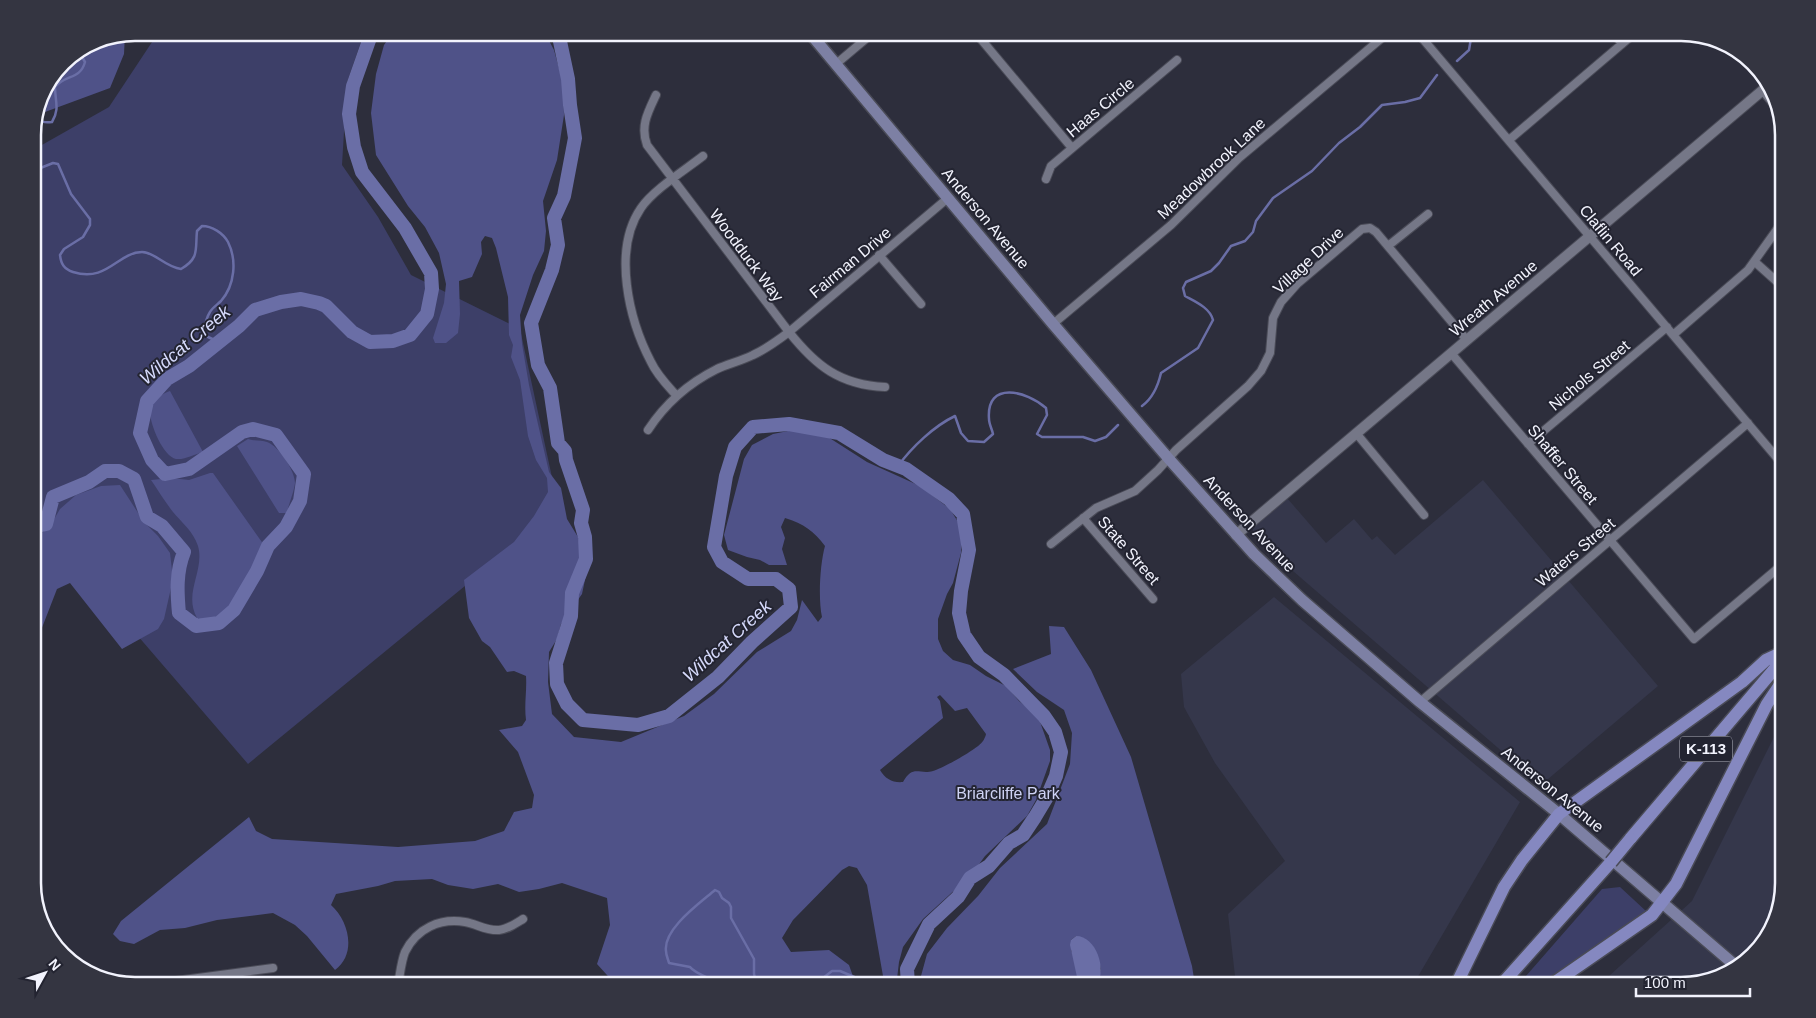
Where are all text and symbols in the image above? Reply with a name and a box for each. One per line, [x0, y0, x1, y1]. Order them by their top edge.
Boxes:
street label: Haas Circle [1063, 74, 1138, 140]
street label: Meadowbrook Lane [1154, 114, 1269, 223]
street label: Anderson Avenue [939, 165, 1033, 272]
street label: Claflin Road [1576, 201, 1645, 279]
street label: Woodduck Way [706, 206, 787, 305]
street label: Fairman Drive [806, 224, 894, 301]
street label: Village Drive [1270, 224, 1347, 297]
street label: Wreath Avenue [1446, 257, 1541, 340]
water label: Wildcat Creek [136, 301, 235, 389]
street label: Nichols Street [1546, 337, 1633, 414]
street label: Shaffer Street [1524, 421, 1601, 508]
street label: Anderson Avenue [1200, 471, 1299, 575]
street label: State Street [1094, 513, 1163, 588]
street label: Waters Street [1533, 514, 1618, 590]
water label: Wildcat Creek [679, 595, 776, 686]
road number: K-113 [1680, 736, 1732, 762]
street label: Anderson Avenue [1498, 743, 1607, 836]
park label: Briarcliffe Park [956, 785, 1061, 802]
north arrow [20, 948, 70, 998]
text: N [46, 956, 64, 974]
scale bar [1636, 966, 1750, 998]
text: 100 m [1644, 974, 1686, 991]

